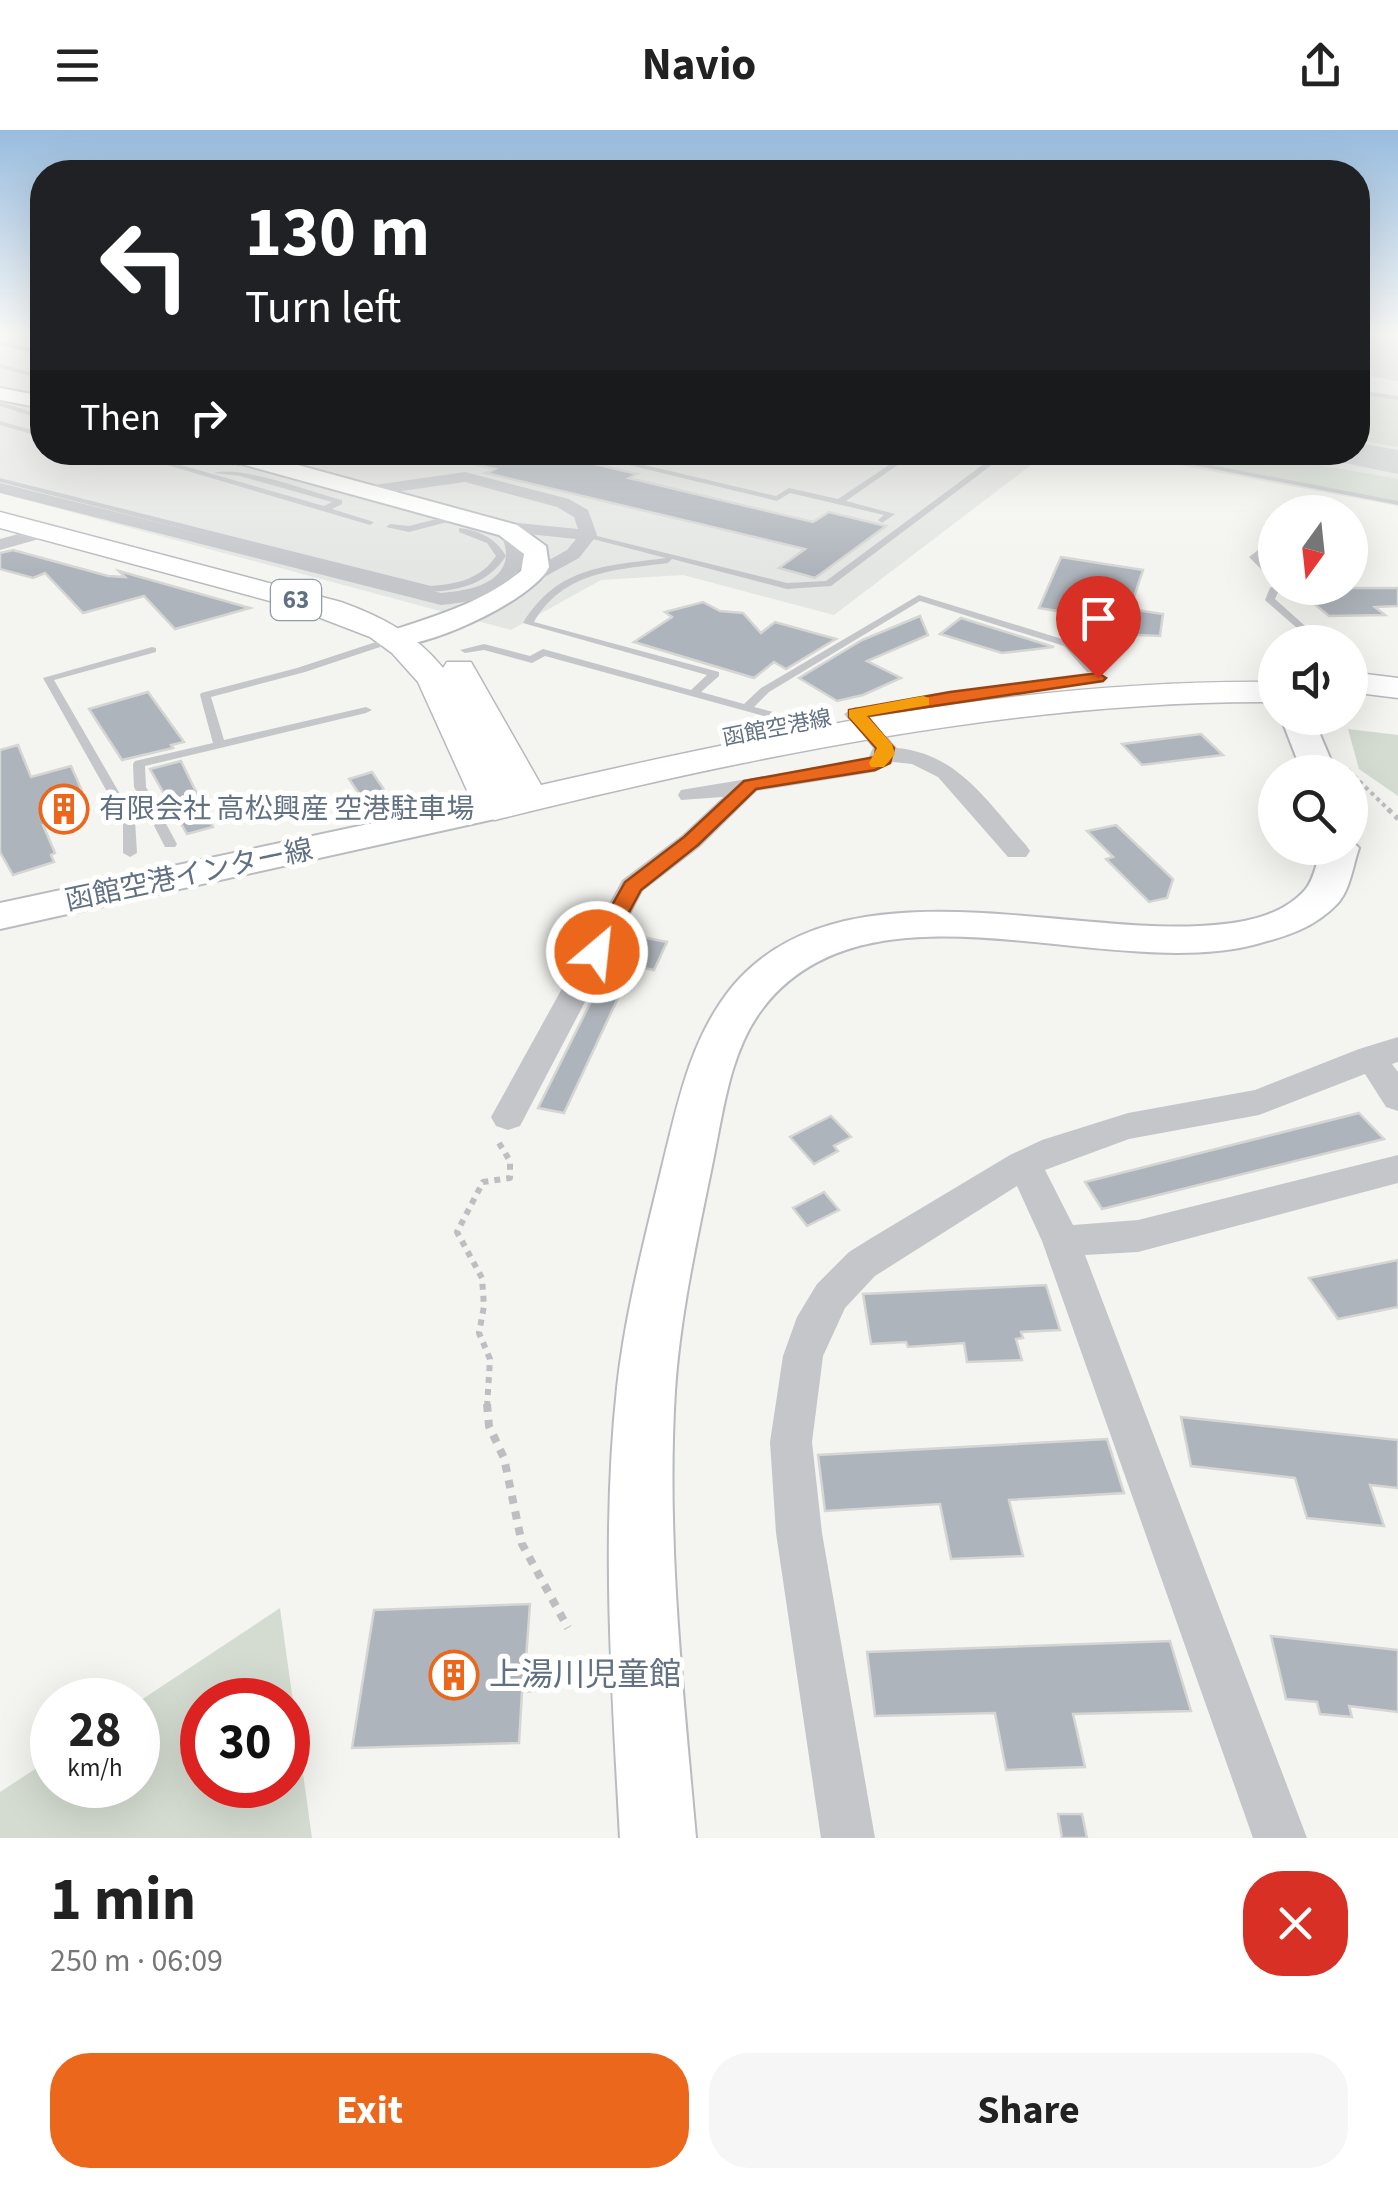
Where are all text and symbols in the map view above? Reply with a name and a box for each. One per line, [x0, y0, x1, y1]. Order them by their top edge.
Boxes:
text: Navio [642, 33, 756, 97]
icon: menu [50, 38, 105, 93]
icon: share [1293, 38, 1348, 93]
text: 130 m [245, 183, 430, 283]
icon: left [80, 200, 210, 330]
text: Turn left [245, 276, 401, 340]
icon: right [181, 390, 236, 445]
text: Then [80, 391, 161, 445]
north arrow [1258, 495, 1368, 605]
map controls [1258, 495, 1368, 865]
pin [1056, 576, 1141, 679]
road number: 63 [271, 580, 321, 620]
icon: arrive [1071, 591, 1126, 646]
button: sound [1258, 625, 1368, 735]
street label: 函館空港線 [720, 702, 834, 754]
button: search [1258, 755, 1368, 865]
building icon: 有限会社 高松興産 空港駐車場 [38, 783, 90, 835]
place label: 有限会社 高松興産 空港駐車場 [99, 789, 474, 829]
street label: 函館空港インター線 [62, 829, 316, 921]
position arrow [545, 900, 649, 1004]
building icon: 上湯川児童館 [428, 1649, 480, 1701]
place label: 上湯川児童館 [489, 1652, 681, 1698]
speed limit sign: 30 [180, 1678, 310, 1808]
text: 28 [69, 1695, 121, 1766]
text: km/h [67, 1750, 123, 1786]
text: 1 min [50, 1858, 196, 1943]
button: close [1243, 1871, 1348, 1976]
text: 250 m · 06:09 [50, 1938, 223, 1984]
button: Exit [50, 2053, 689, 2168]
button: Share [709, 2053, 1348, 2168]

